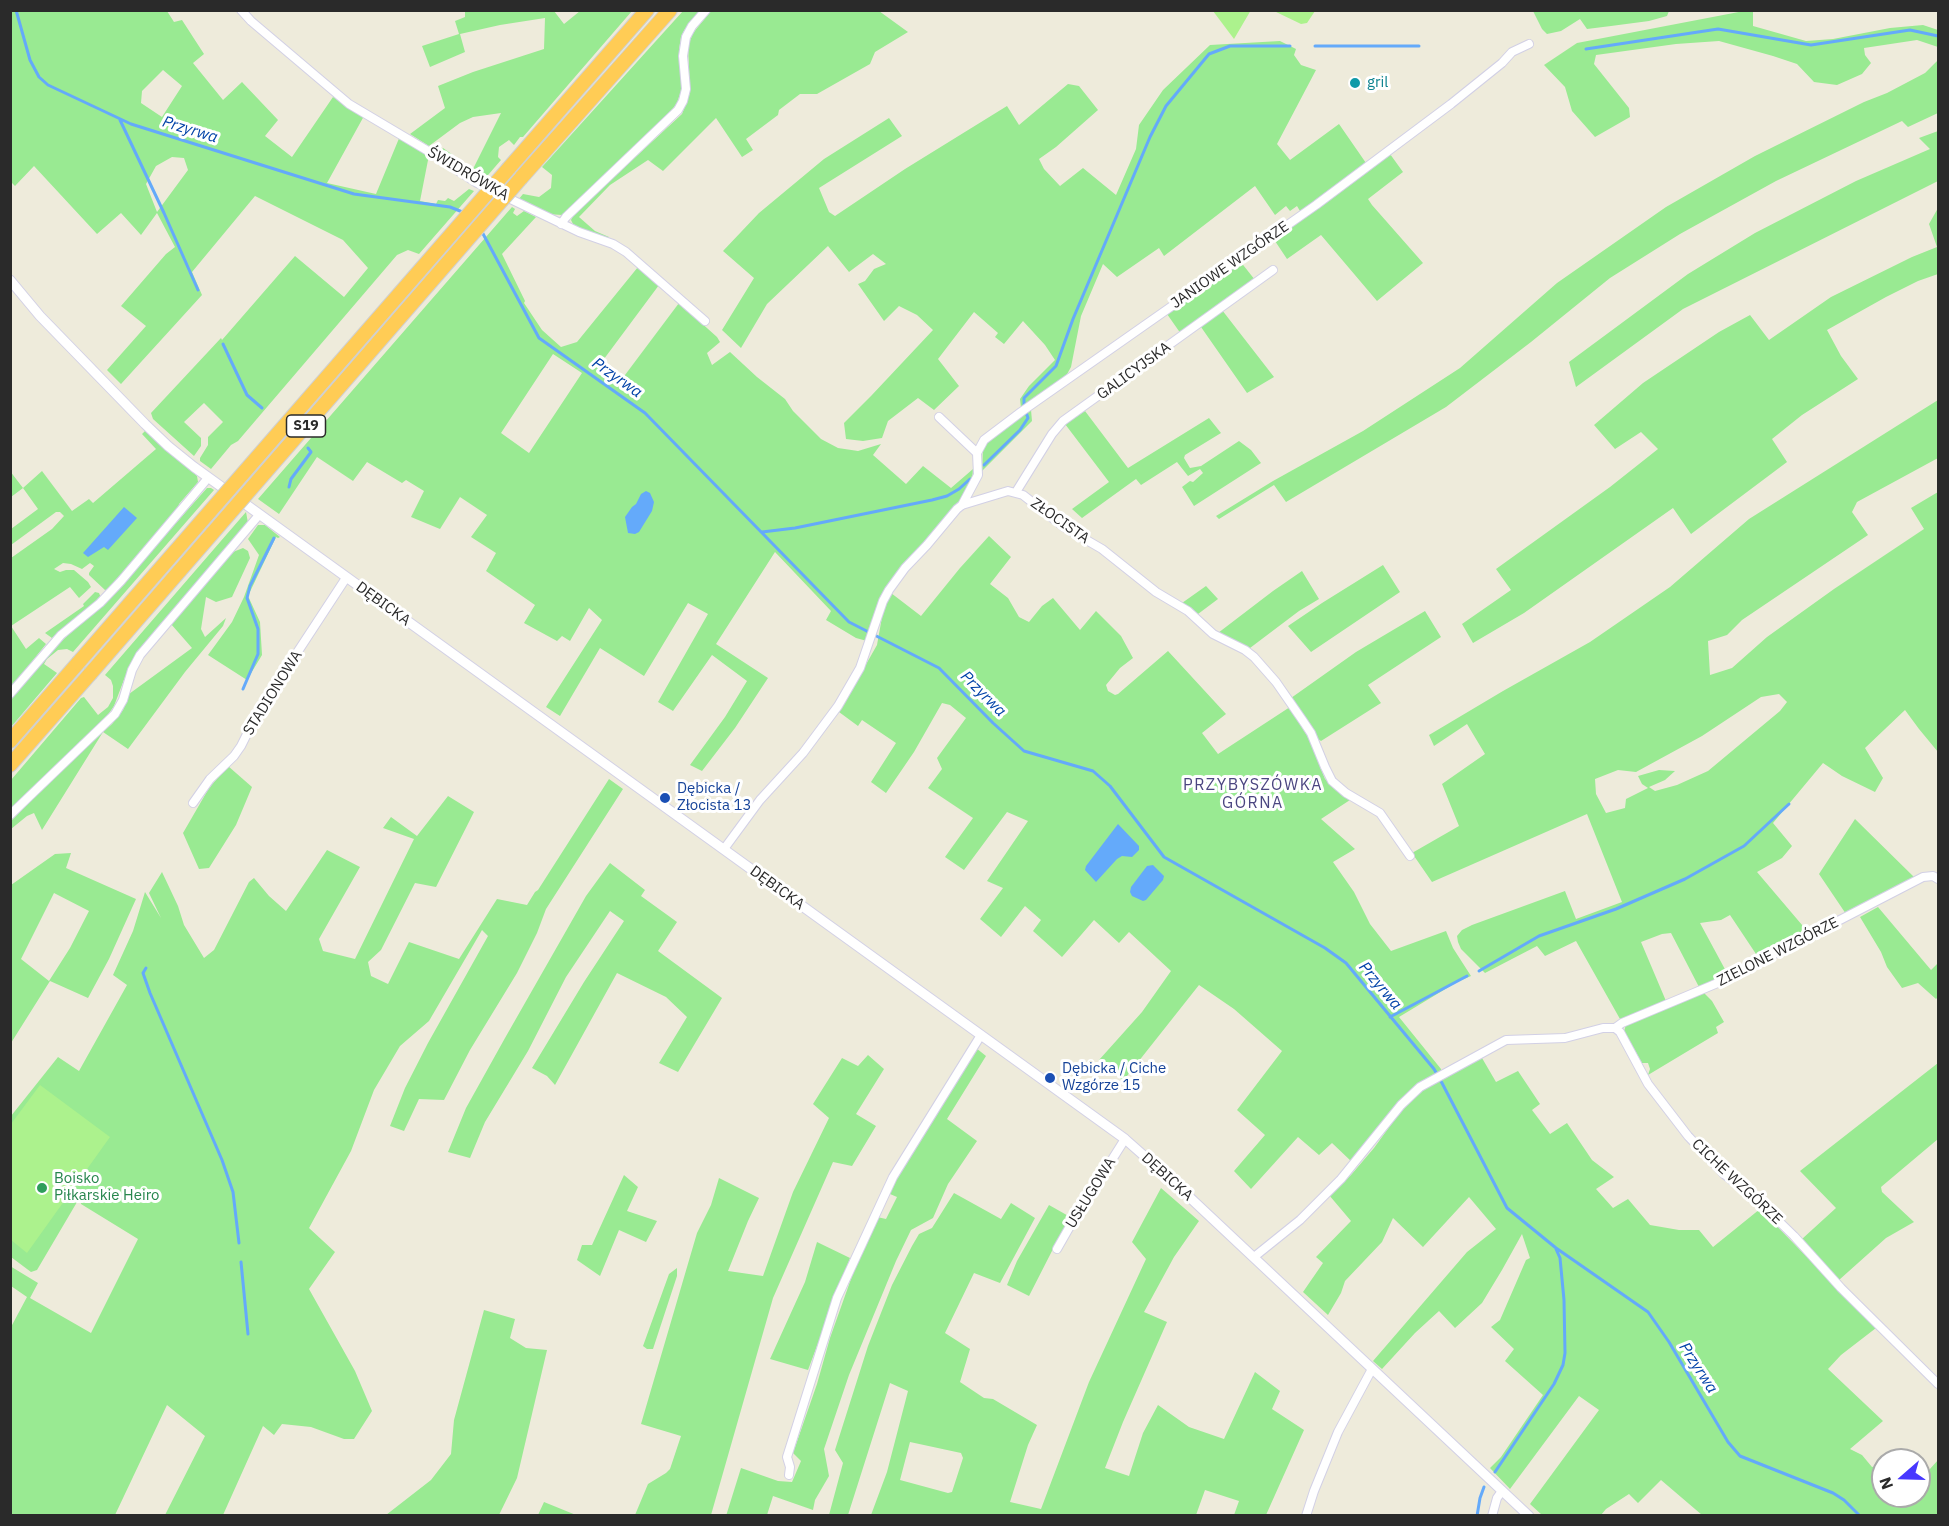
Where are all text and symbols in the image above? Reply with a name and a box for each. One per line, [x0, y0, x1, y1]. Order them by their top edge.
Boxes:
place label: gril [1367, 74, 1388, 92]
marker: gril [1348, 76, 1362, 90]
water label: Przyrwa [160, 113, 220, 147]
street label: ŚWIDRÓWKA [424, 144, 512, 204]
street label: JANIOWE WZGÓRZE [1168, 217, 1292, 313]
street label: GALICYJSKA [1094, 338, 1174, 404]
water label: Przyrwa [588, 354, 646, 402]
road number: S19 [286, 415, 326, 437]
street label: ZŁOCISTA [1027, 494, 1093, 548]
street label: DĘBICKA [352, 578, 414, 630]
street label: STADIONOWA [240, 647, 306, 739]
water label: Przyrwa [956, 667, 1010, 721]
district label: PRZYBYSZÓWKA GÓRNA [1183, 775, 1323, 813]
place label: Dębicka / Złocista 13 [677, 780, 752, 815]
marker: Dębicka / Złocista 13 [658, 791, 672, 805]
street label: DĘBICKA [746, 862, 808, 914]
street label: ZIELONE WZGÓRZE [1714, 914, 1842, 990]
water label: Przyrwa [1354, 958, 1406, 1014]
place label: Dębicka / Ciche Wzgórze 15 [1062, 1060, 1166, 1095]
marker: Dębicka / Ciche Wzgórze 15 [1043, 1071, 1057, 1085]
street label: CICHE WZGÓRZE [1688, 1135, 1786, 1229]
street label: DĘBICKA [1138, 1149, 1196, 1205]
street label: USŁUGOWA [1062, 1154, 1120, 1232]
place label: Boisko Piłkarskie Heiro [54, 1170, 160, 1205]
marker: Boisko Piłkarskie Heiro [35, 1181, 49, 1195]
water label: Przyrwa [1674, 1339, 1722, 1397]
north arrow [1871, 1448, 1931, 1508]
text: N [1875, 1475, 1897, 1492]

